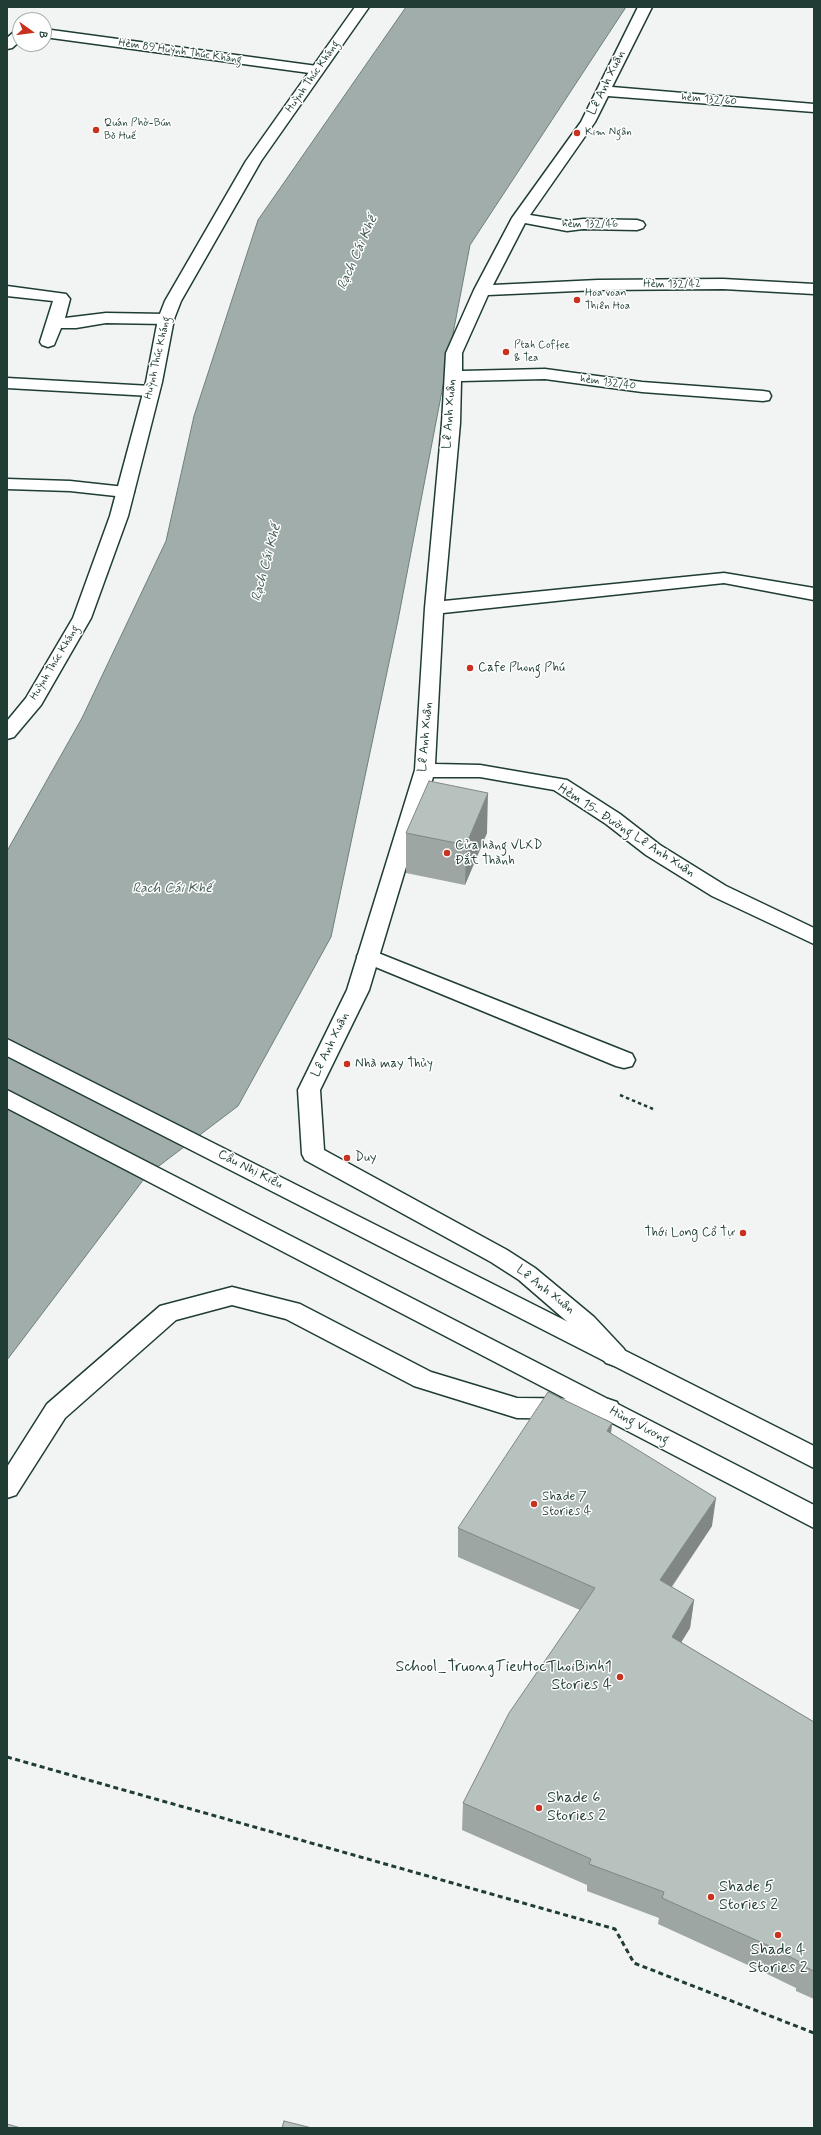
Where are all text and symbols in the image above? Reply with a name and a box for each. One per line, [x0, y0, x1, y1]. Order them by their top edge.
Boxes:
north arrow [12, 12, 52, 52]
text: B [35, 30, 50, 40]
street label: Hẻm 89 Huỳnh Thúc Kháng [117, 37, 243, 67]
street label: Huỳnh Thúc Kháng [283, 39, 343, 115]
street label: Lê Anh Xuân [585, 48, 629, 118]
street label: hẻm 132/60 [681, 91, 737, 109]
place label: Quán Phở-Bún Bò Huế [104, 117, 171, 143]
marker: Quán Phở-Bún Bò Huế [91, 125, 101, 135]
place label: Kim Ngân [585, 126, 632, 140]
marker: Kim Ngân [572, 128, 582, 138]
water label: Rạch Cái Khế [334, 213, 382, 293]
street label: hẻm 132/46 [562, 218, 618, 232]
street label: Hẻm 132/42 [643, 278, 701, 292]
place label: Hoa voan Thiên Hoa [585, 287, 630, 313]
marker: Hoa voan Thiên Hoa [572, 295, 582, 305]
street label: Huỳnh Thúc Kháng [142, 315, 174, 401]
place label: Ptah Coffee & Tea [514, 339, 570, 365]
marker: Ptah Coffee & Tea [501, 347, 511, 357]
street label: hẻm 132/40 [579, 373, 637, 393]
street label: Lê Anh Xuân [440, 378, 460, 450]
water label: Rạch Cái Khế [249, 522, 285, 604]
street label: Huỳnh Thúc Kháng [28, 623, 82, 703]
place label: Cafe Phong Phú [478, 660, 565, 676]
marker: Cafe Phong Phú [465, 663, 475, 673]
street label: Lê Anh Xuân [415, 701, 437, 773]
street label: Hẻm 15- Đường Lê Anh Xuân [555, 781, 697, 881]
place label: Cửa hàng VLXD Đắt Thành [455, 838, 543, 869]
marker: Cửa hàng VLXD Đắt Thành [442, 848, 452, 858]
water label: Rạch Cái Khế [132, 881, 212, 897]
street label: Lê Anh Xuân [309, 1010, 353, 1080]
place label: Nhà may Thủy [355, 1056, 433, 1072]
marker: Nhà may Thủy [342, 1059, 352, 1069]
street label: Cầu Nhị Kiều [215, 1147, 285, 1193]
place label: Duy [355, 1150, 376, 1166]
marker: Duy [342, 1153, 352, 1163]
place label: Thới Long Cổ Tự [645, 1225, 735, 1241]
marker: Thới Long Cổ Tự [738, 1228, 748, 1238]
street label: Lê Anh Xuân [513, 1262, 577, 1318]
street label: Hùng Vương [606, 1404, 672, 1448]
place label: Shade 7 Stories 4 [542, 1489, 591, 1520]
marker: Shade 7 Stories 4 [529, 1499, 539, 1509]
place label: School_TruongTieuHocThoiBinh1 Stories 4 [396, 1658, 612, 1696]
marker: School_TruongTieuHocThoiBinh1 Stories 4 [615, 1672, 625, 1682]
place label: Shade 6 Stories 2 [547, 1789, 606, 1827]
marker: Shade 6 Stories 2 [534, 1803, 544, 1813]
place label: Shade 5 Stories 2 [719, 1878, 778, 1916]
marker: Shade 5 Stories 2 [706, 1892, 716, 1902]
marker: Shade 4 Stories 2 [773, 1930, 783, 1940]
place label: Shade 4 Stories 2 [748, 1941, 808, 1979]

